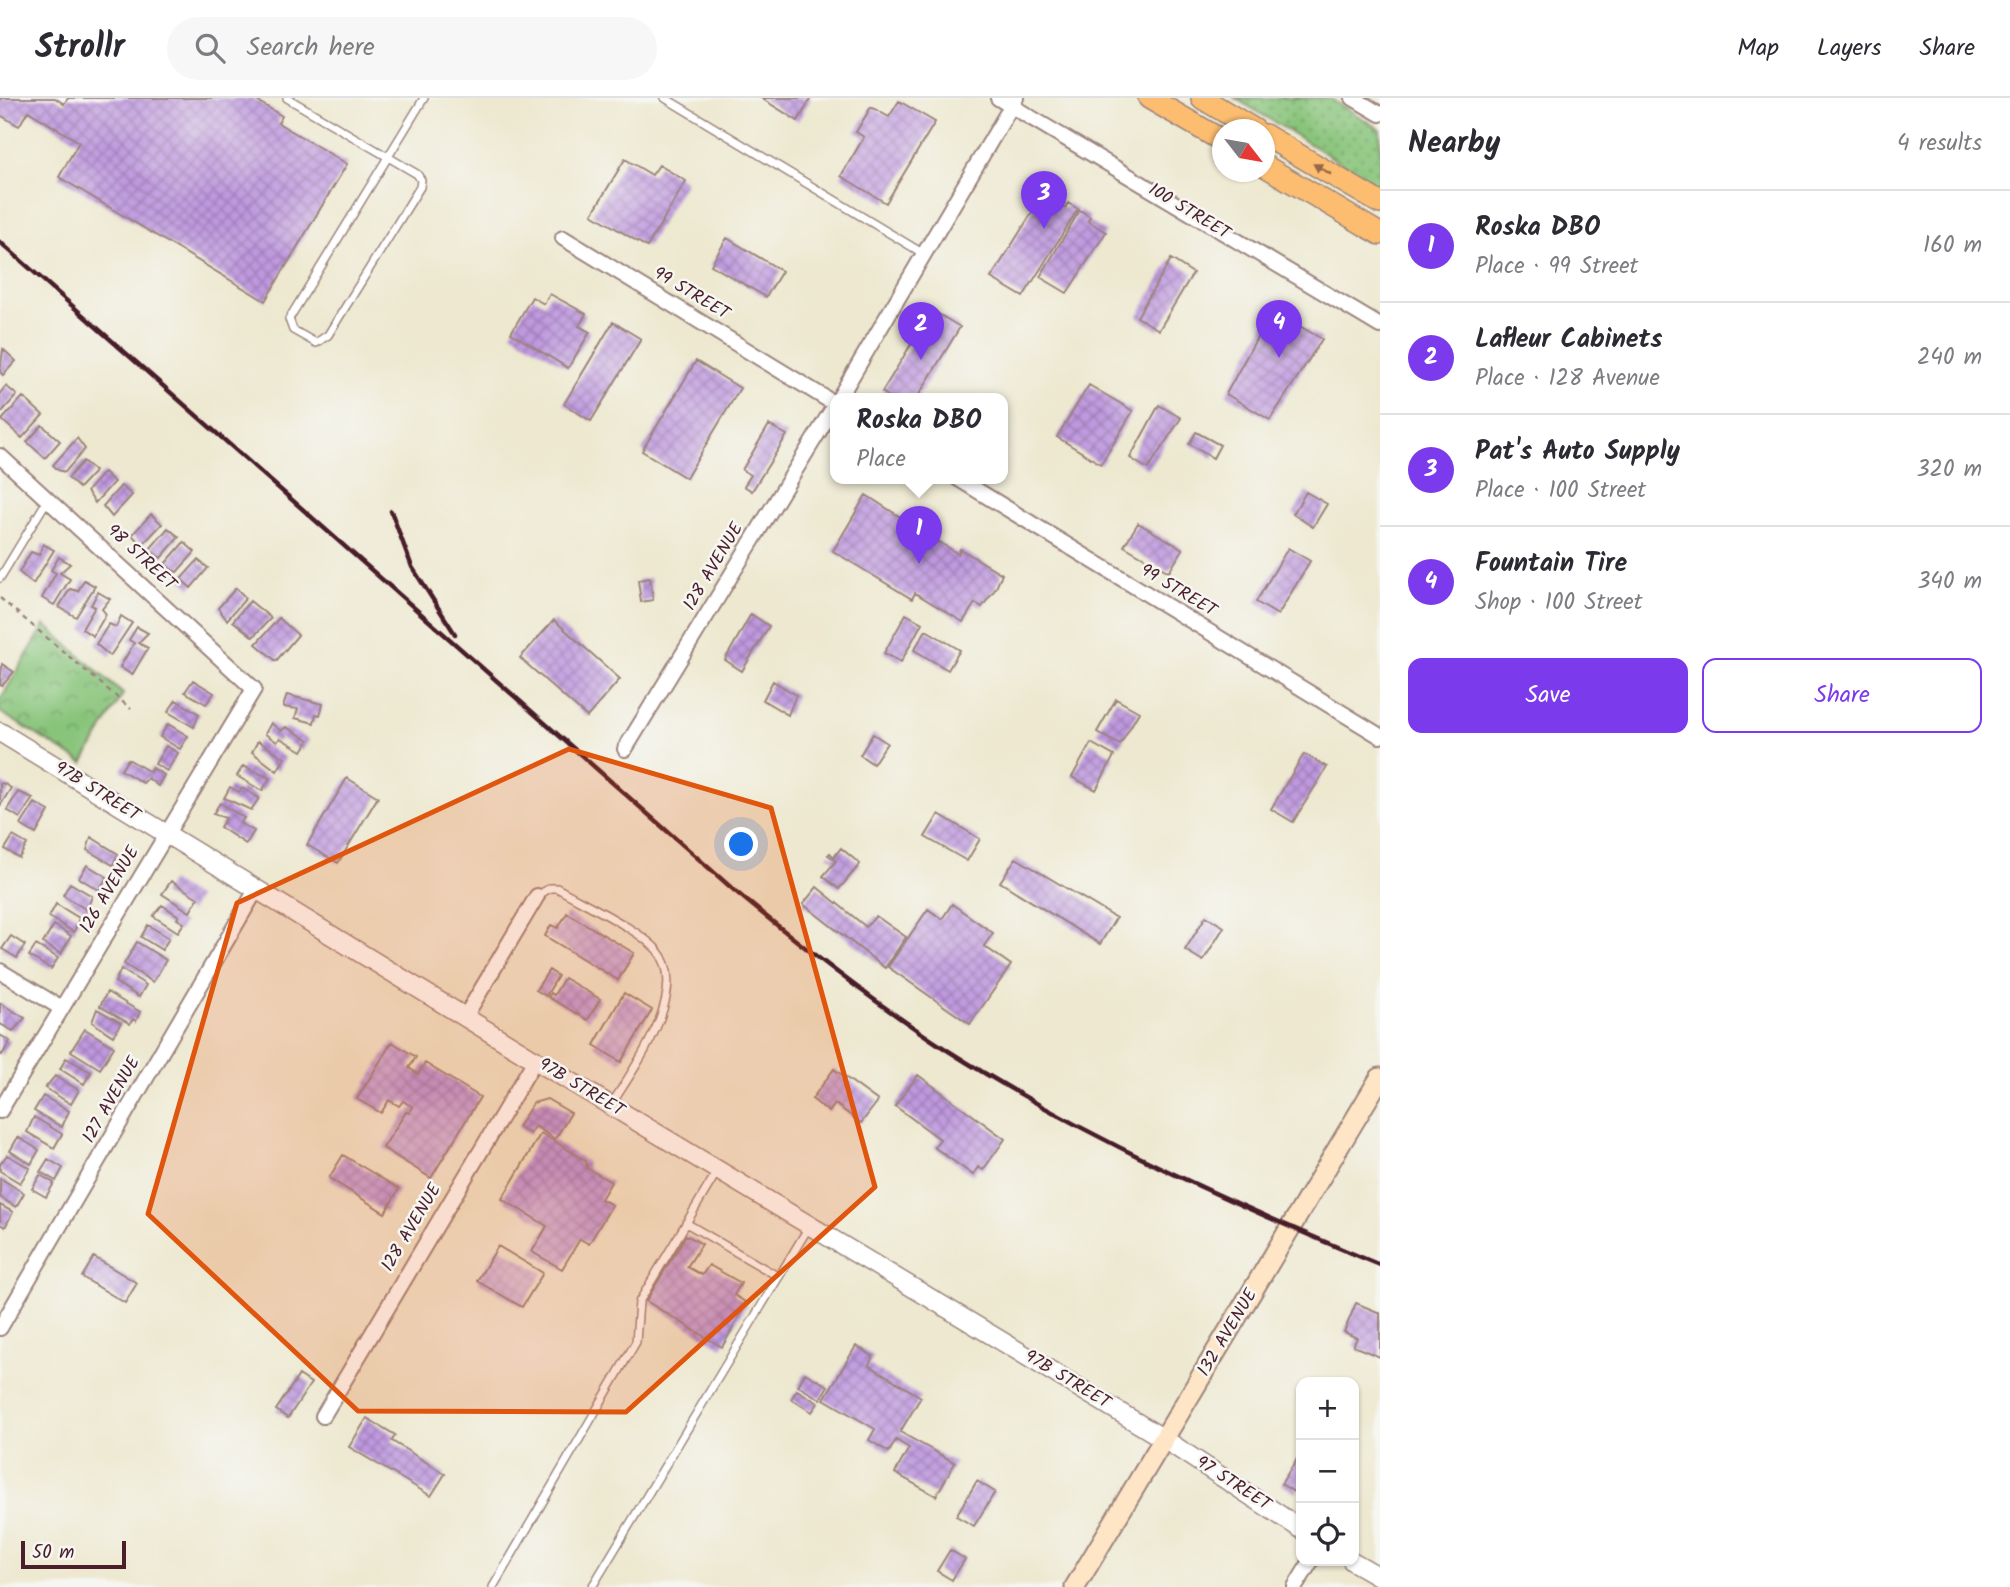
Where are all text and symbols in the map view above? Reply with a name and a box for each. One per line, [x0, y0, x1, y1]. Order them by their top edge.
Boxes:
search box [167, 17, 657, 80]
text: Strollr [35, 22, 125, 75]
text: Search here [247, 27, 375, 69]
icon: search [191, 29, 229, 67]
text: Map [1737, 29, 1779, 68]
text: Layers [1817, 29, 1881, 68]
text: Share [1919, 29, 1975, 68]
north arrow [1212, 119, 1275, 182]
text: Nearby [1408, 120, 1500, 168]
text: 4 results [1897, 126, 1982, 162]
one-way arrow [1313, 163, 1332, 175]
pin: 3 [1021, 171, 1067, 229]
street label: 100 STREET [1142, 176, 1237, 249]
text: Roska DBO [1475, 207, 1600, 249]
text: 1 [1428, 228, 1434, 264]
text: 160 m [1923, 228, 1982, 264]
text: Place · 99 Street [1475, 249, 1638, 285]
street label: 99 STREET [647, 260, 736, 329]
pin: 4 [1256, 300, 1302, 358]
pin: 2 [898, 302, 944, 360]
text: Lafleur Cabinets [1475, 319, 1662, 361]
text: 2 [1424, 340, 1438, 376]
text: 240 m [1917, 340, 1982, 376]
text: Place · 128 Avenue [1475, 361, 1660, 397]
popup [830, 393, 1008, 484]
text: Roska DBO [856, 400, 982, 442]
text: Pat's Auto Supply [1475, 431, 1680, 473]
text: Place [856, 442, 906, 478]
text: 3 [1425, 452, 1437, 488]
text: 320 m [1916, 452, 1982, 488]
text: Place · 100 Street [1475, 473, 1646, 509]
pin: 1 [896, 506, 942, 564]
street label: 128 AVENUE [676, 517, 752, 617]
street label: 98 STREET [99, 518, 184, 599]
text: Fountain Tire [1475, 543, 1627, 585]
street label: 99 STREET [1134, 557, 1223, 626]
text: 4 [1425, 564, 1437, 600]
text: 340 m [1917, 564, 1982, 600]
text: Shop · 100 Street [1475, 585, 1643, 621]
button: Save [1408, 658, 1688, 733]
button: Share [1702, 658, 1982, 733]
street label: 97B STREET [49, 754, 147, 830]
your location [724, 827, 758, 861]
street label: 126 AVENUE [72, 840, 148, 939]
street label: 127 AVENUE [75, 1051, 149, 1149]
street label: 97B STREET [532, 1051, 631, 1126]
street label: 128 AVENUE [374, 1178, 450, 1278]
street label: 132 AVENUE [1190, 1283, 1266, 1383]
street label: 97B STREET [1018, 1343, 1117, 1418]
map controls [1296, 1377, 1359, 1566]
button: + [1296, 1377, 1359, 1440]
button: − [1296, 1440, 1359, 1503]
street label: 97 STREET [1190, 1449, 1278, 1520]
button: locate [1296, 1503, 1359, 1566]
scale bar [21, 1538, 126, 1570]
text: 50 m [32, 1538, 74, 1568]

